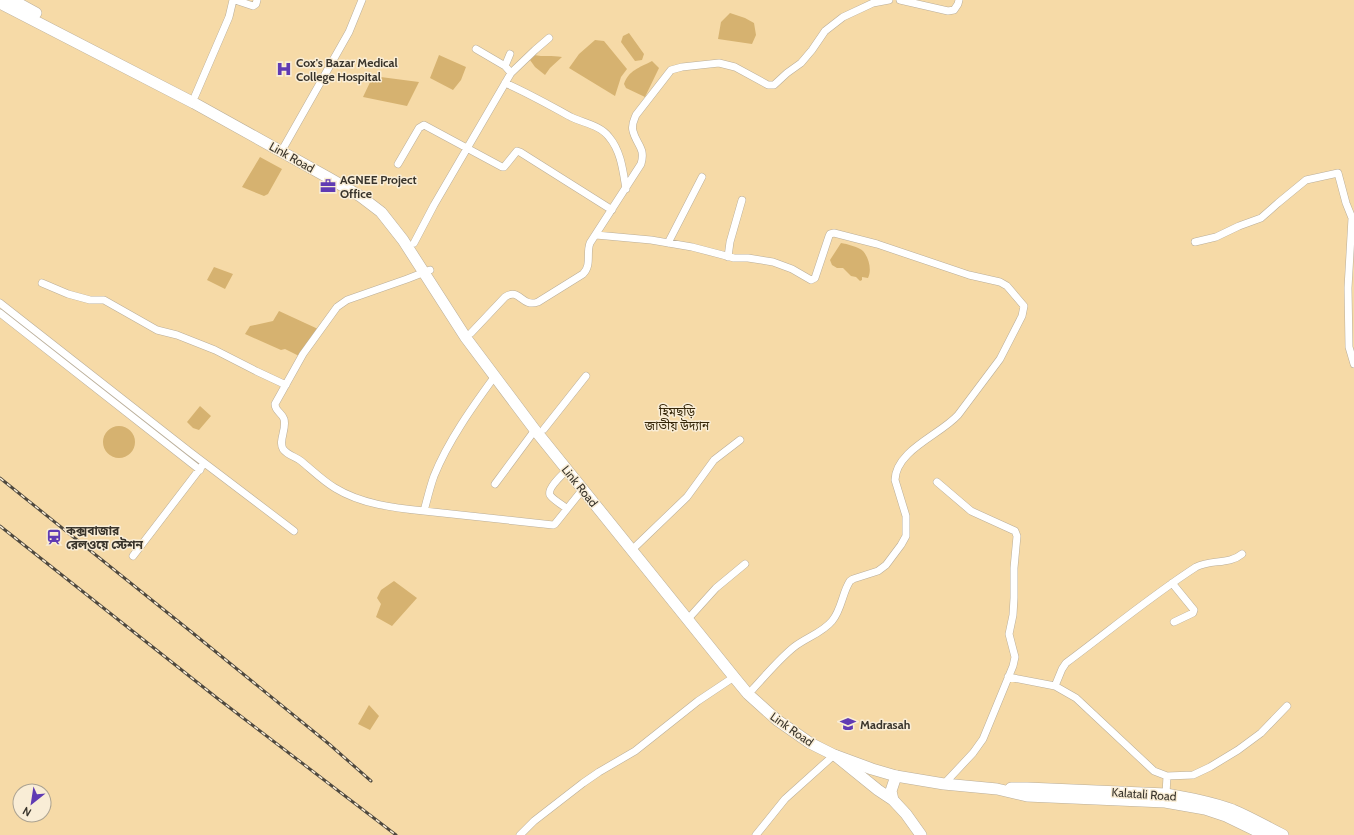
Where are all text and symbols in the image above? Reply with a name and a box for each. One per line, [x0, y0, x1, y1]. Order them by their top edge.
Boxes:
place label: Cox's Bazar Medical College Hospital [296, 55, 398, 84]
hospital icon: Cox's Bazar Medical College Hospital [275, 60, 293, 78]
street label: Link Road [267, 138, 317, 176]
place label: AGNEE Project Office [340, 172, 417, 201]
office icon: AGNEE Project Office [319, 177, 337, 195]
park label: হিমছড়ি জাতীয় উদ্যান [644, 404, 710, 433]
street label: Link Road [559, 462, 601, 510]
place label: কক্সবাজার রেলওয়ে স্টেশন [65, 523, 144, 552]
station icon: কক্সবাজার রেলওয়ে স্টেশন [45, 528, 63, 546]
street label: Link Road [767, 709, 817, 749]
school or university icon: Madrasah [839, 715, 857, 733]
place label: Madrasah [860, 717, 910, 732]
north arrow [12, 783, 52, 823]
street label: Kalatali Road [1111, 784, 1177, 804]
text: N [20, 804, 34, 820]

